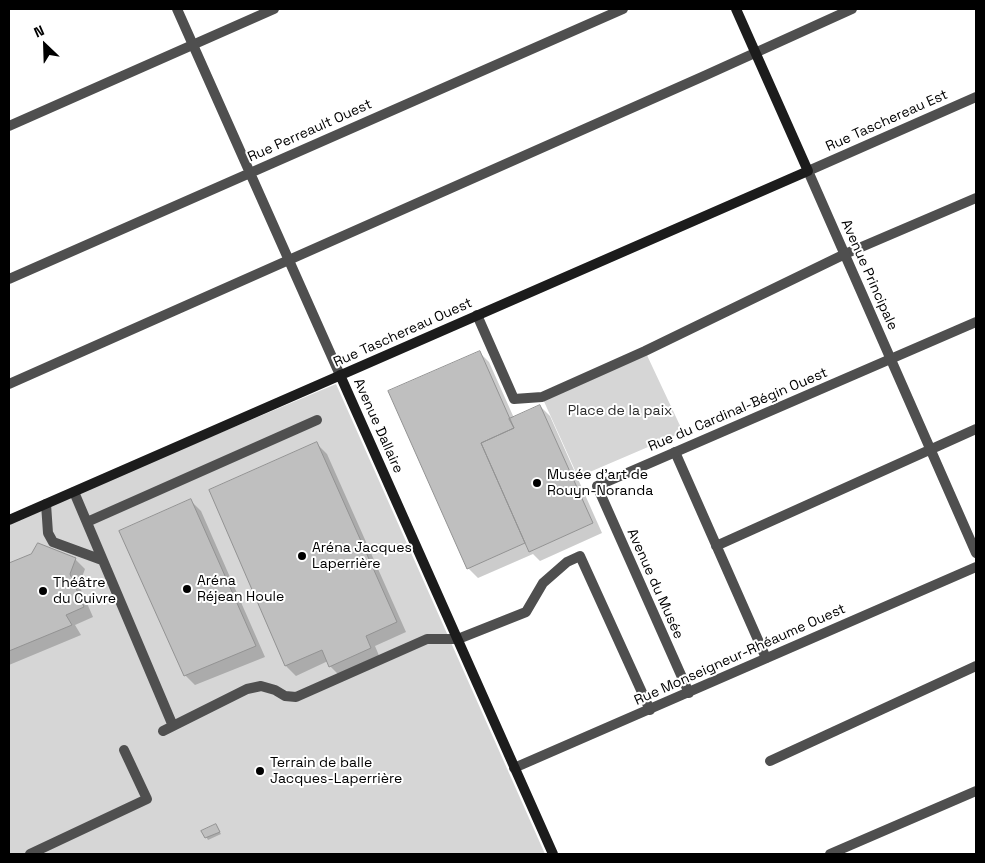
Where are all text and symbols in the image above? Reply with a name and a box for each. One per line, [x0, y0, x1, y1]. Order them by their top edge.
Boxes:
north arrow [20, 20, 70, 70]
text: N [31, 21, 47, 41]
street label: Rue Taschereau Est [823, 87, 951, 155]
street label: Rue Perreault Ouest [245, 96, 375, 166]
street label: Avenue Principale [837, 217, 901, 333]
street label: Rue Taschereau Ouest [331, 295, 475, 371]
street label: Rue du Cardinal-Bégin Ouest [646, 364, 830, 456]
street label: Avenue Dallaire [350, 376, 406, 476]
park label: Place de la paix [568, 403, 672, 419]
place label: Musée d'art de Rouyn-Noranda [547, 467, 653, 500]
marker: Musée d'art de Rouyn-Noranda [531, 477, 543, 489]
street label: Avenue du Musée [623, 526, 687, 642]
place label: Aréna Jacques Laperrière [312, 540, 412, 572]
marker: Aréna Jacques Laperrière [296, 550, 308, 562]
place label: Aréna Réjean Houle [197, 573, 284, 606]
place label: Théâtre du Cuivre [53, 575, 116, 608]
marker: Aréna Réjean Houle [181, 583, 193, 595]
marker: Théâtre du Cuivre [37, 585, 49, 597]
street label: Rue Monseigneur-Rhéaume Ouest [632, 601, 848, 709]
place label: Terrain de balle Jacques-Laperrière [270, 755, 402, 788]
marker: Terrain de balle Jacques-Laperrière [254, 765, 266, 777]

